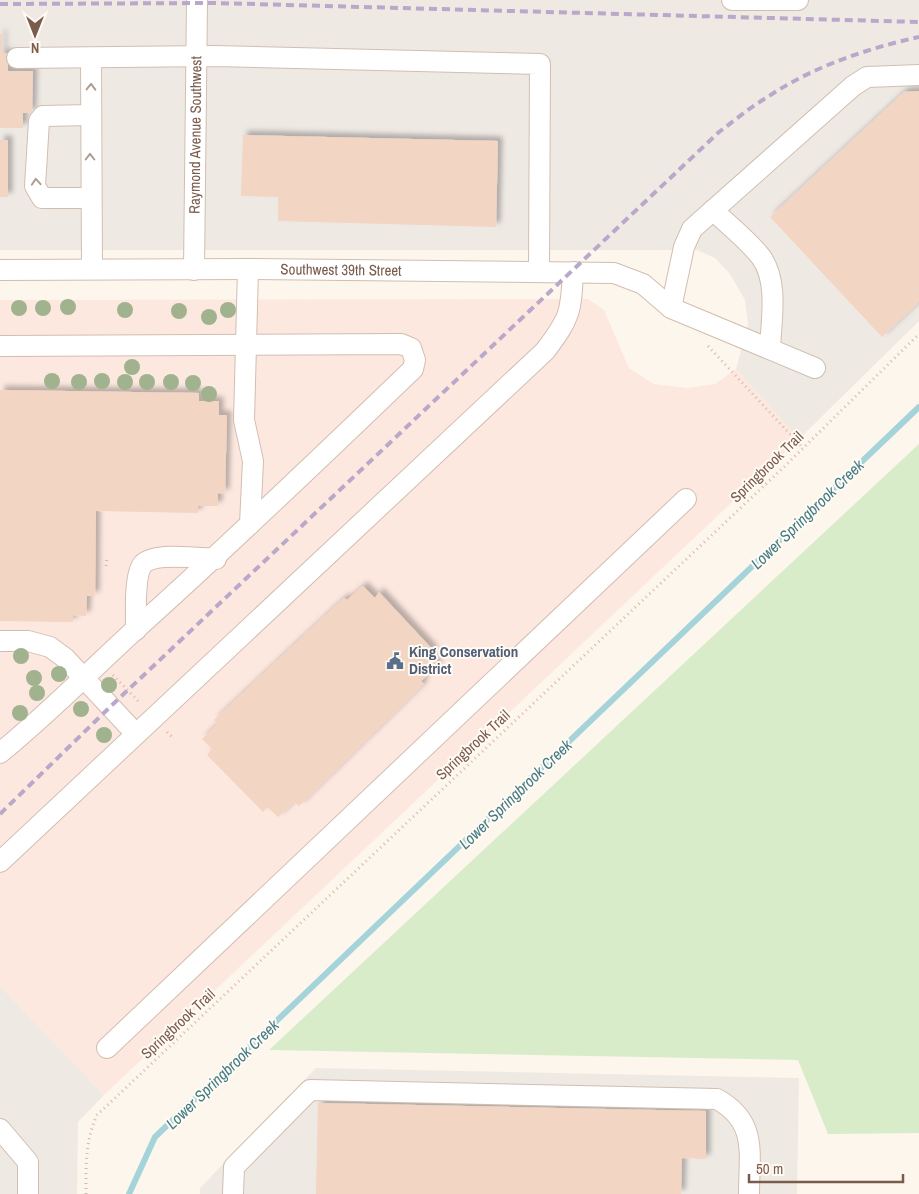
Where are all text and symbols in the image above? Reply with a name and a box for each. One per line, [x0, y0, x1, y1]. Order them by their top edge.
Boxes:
north arrow [10, 10, 60, 60]
text: N [31, 39, 39, 57]
street label: Raymond Avenue Southwest [184, 55, 206, 214]
one-way arrow [85, 82, 96, 90]
one-way arrow [85, 152, 95, 160]
one-way arrow [31, 178, 42, 186]
street label: Southwest 39th Street [280, 258, 402, 281]
street label: Springbrook Trail [725, 426, 808, 507]
water label: Lower Springbrook Creek [746, 454, 869, 574]
place label: King Conservation District [409, 641, 518, 679]
public building icon: King Conservation District [385, 651, 405, 671]
street label: Springbrook Trail [431, 705, 514, 784]
water label: Lower Springbrook Creek [454, 734, 577, 854]
street label: Springbrook Trail [136, 984, 219, 1063]
water label: Lower Springbrook Creek [161, 1014, 284, 1134]
scale bar [749, 1152, 903, 1184]
text: 50 m [756, 1158, 783, 1179]

